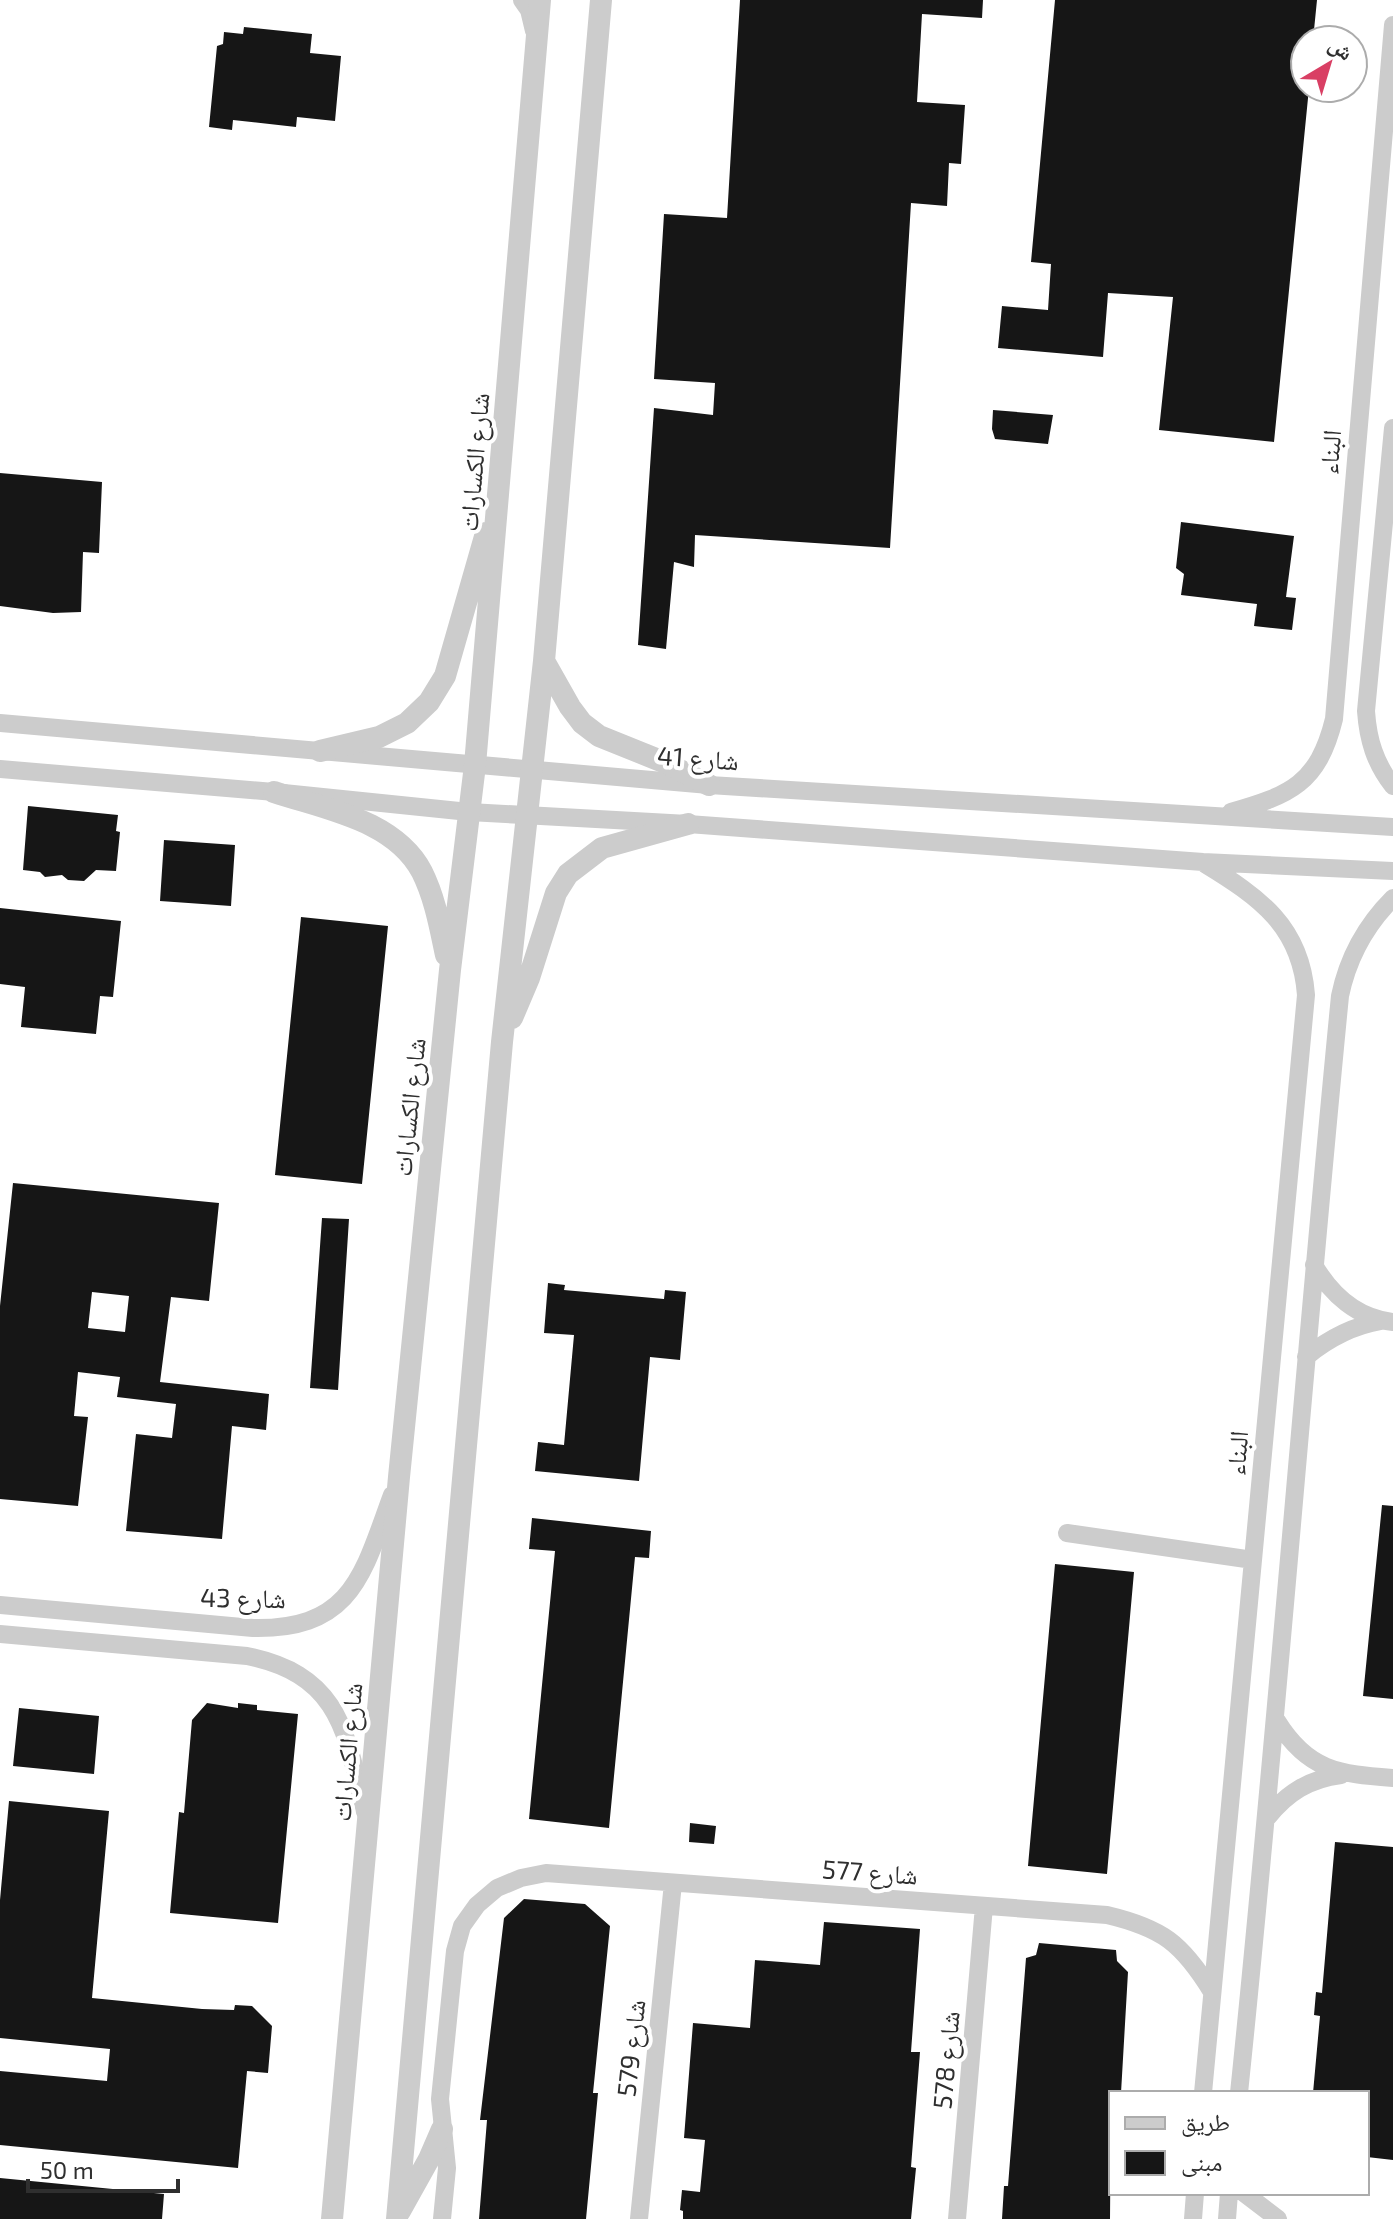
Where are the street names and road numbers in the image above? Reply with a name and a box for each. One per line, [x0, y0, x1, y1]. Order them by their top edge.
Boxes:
street label: شارع الكسارات [452, 391, 496, 533]
street label: البناء [1312, 428, 1347, 476]
street label: شارع 41 [656, 739, 740, 777]
street label: شارع الكسارات [385, 1036, 433, 1178]
street label: البناء [1219, 1429, 1254, 1477]
street label: شارع 43 [200, 1581, 286, 1615]
street label: شارع الكسارات [325, 1681, 369, 1823]
street label: شارع 577 [821, 1852, 919, 1892]
street label: شارع 579 [609, 1998, 652, 2098]
street label: شارع 578 [925, 2010, 967, 2110]

